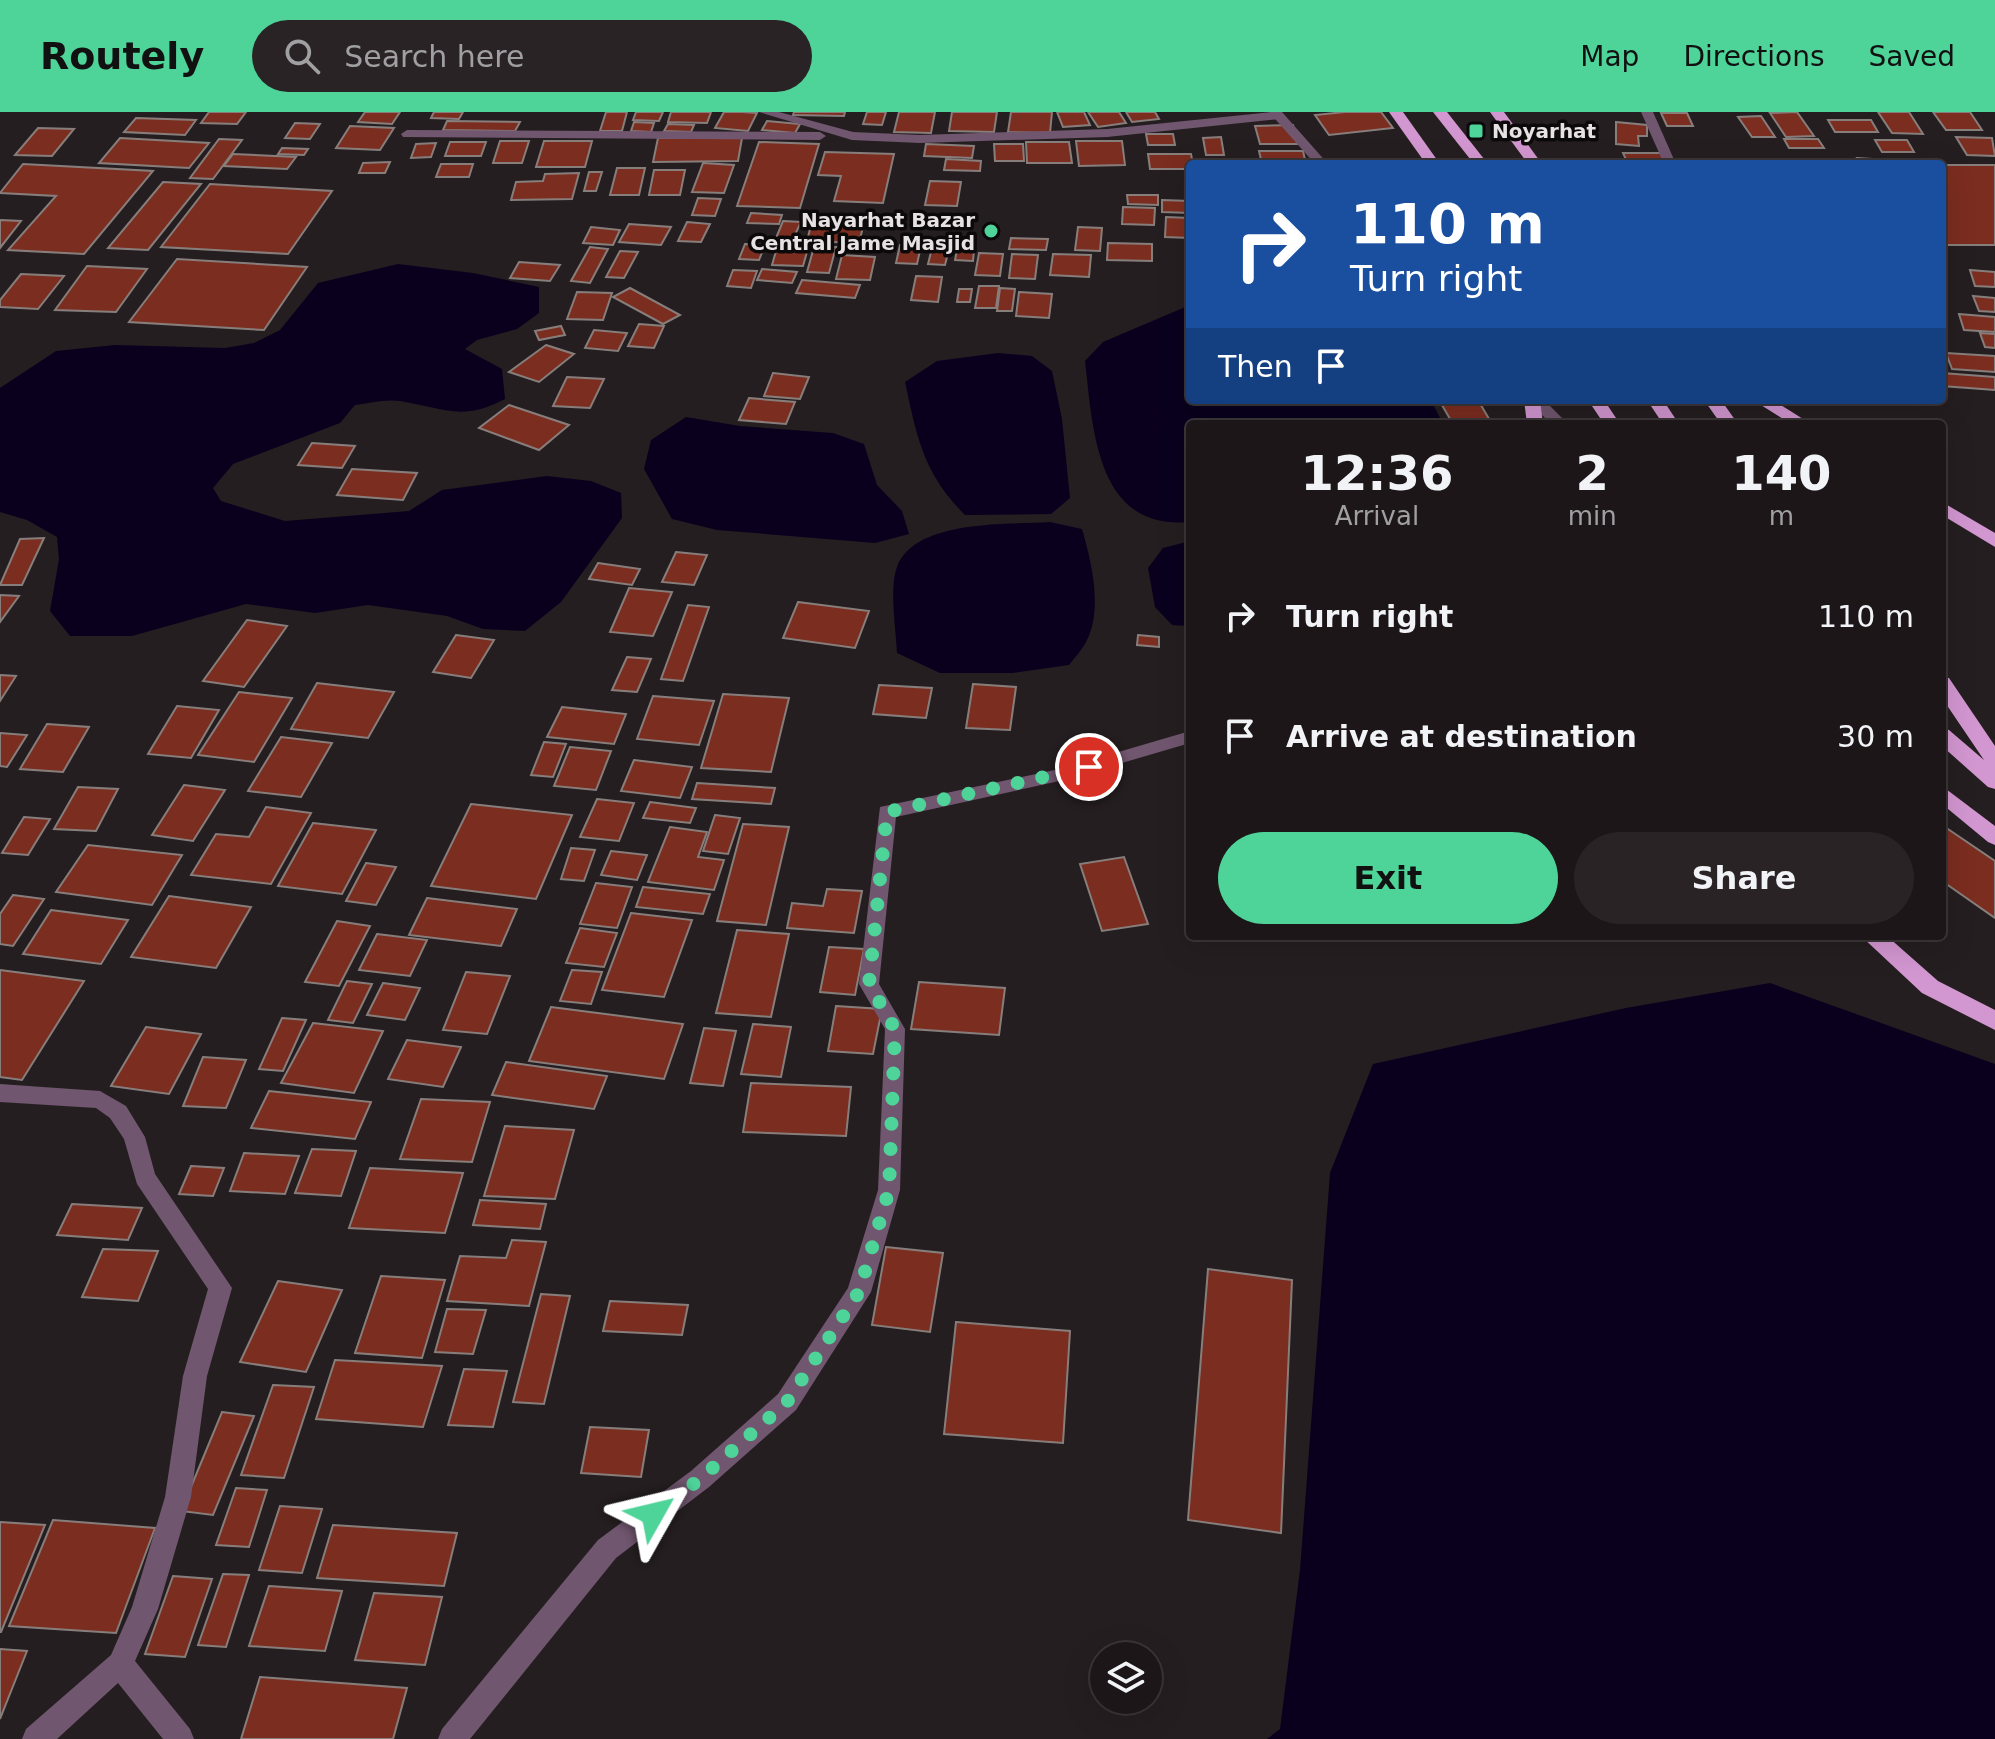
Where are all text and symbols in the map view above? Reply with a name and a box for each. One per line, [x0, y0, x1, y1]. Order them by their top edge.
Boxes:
search box [252, 20, 812, 92]
text: Routely [40, 34, 204, 78]
icon: search [280, 34, 324, 78]
text: Search here [344, 39, 524, 74]
text: Map [1580, 40, 1639, 73]
text: Directions [1683, 40, 1824, 73]
text: Saved [1868, 40, 1955, 73]
place label: Noyarhat [1492, 119, 1597, 143]
marker: Noyarhat [1467, 122, 1485, 140]
text: 110 m [1350, 191, 1545, 256]
icon: right [1218, 192, 1322, 296]
place label: Nayarhat Bazar Central Jame Masjid [750, 208, 975, 255]
marker: Nayarhat Bazar Central Jame Masjid [982, 222, 1000, 240]
text: Turn right [1350, 258, 1522, 299]
icon: arrive [1309, 344, 1353, 388]
text: Then [1218, 349, 1293, 384]
text: 12:36 [1300, 445, 1453, 501]
text: 2 [1576, 445, 1609, 501]
text: 140 [1731, 445, 1831, 501]
text: Arrival [1335, 501, 1419, 531]
text: min [1568, 501, 1617, 531]
text: m [1769, 501, 1794, 531]
icon: right [1218, 594, 1262, 638]
text: Turn right [1286, 599, 1453, 634]
text: 110 m [1818, 599, 1914, 634]
icon: arrive [1218, 714, 1262, 758]
text: Arrive at destination [1286, 719, 1637, 754]
text: 30 m [1837, 719, 1914, 754]
pin [1055, 733, 1123, 801]
icon: arrive [1067, 745, 1111, 789]
button: Exit [1218, 832, 1558, 924]
button: Share [1574, 832, 1914, 924]
position arrow [611, 1472, 695, 1556]
map controls [1090, 1642, 1162, 1714]
button: layers [1090, 1642, 1162, 1714]

